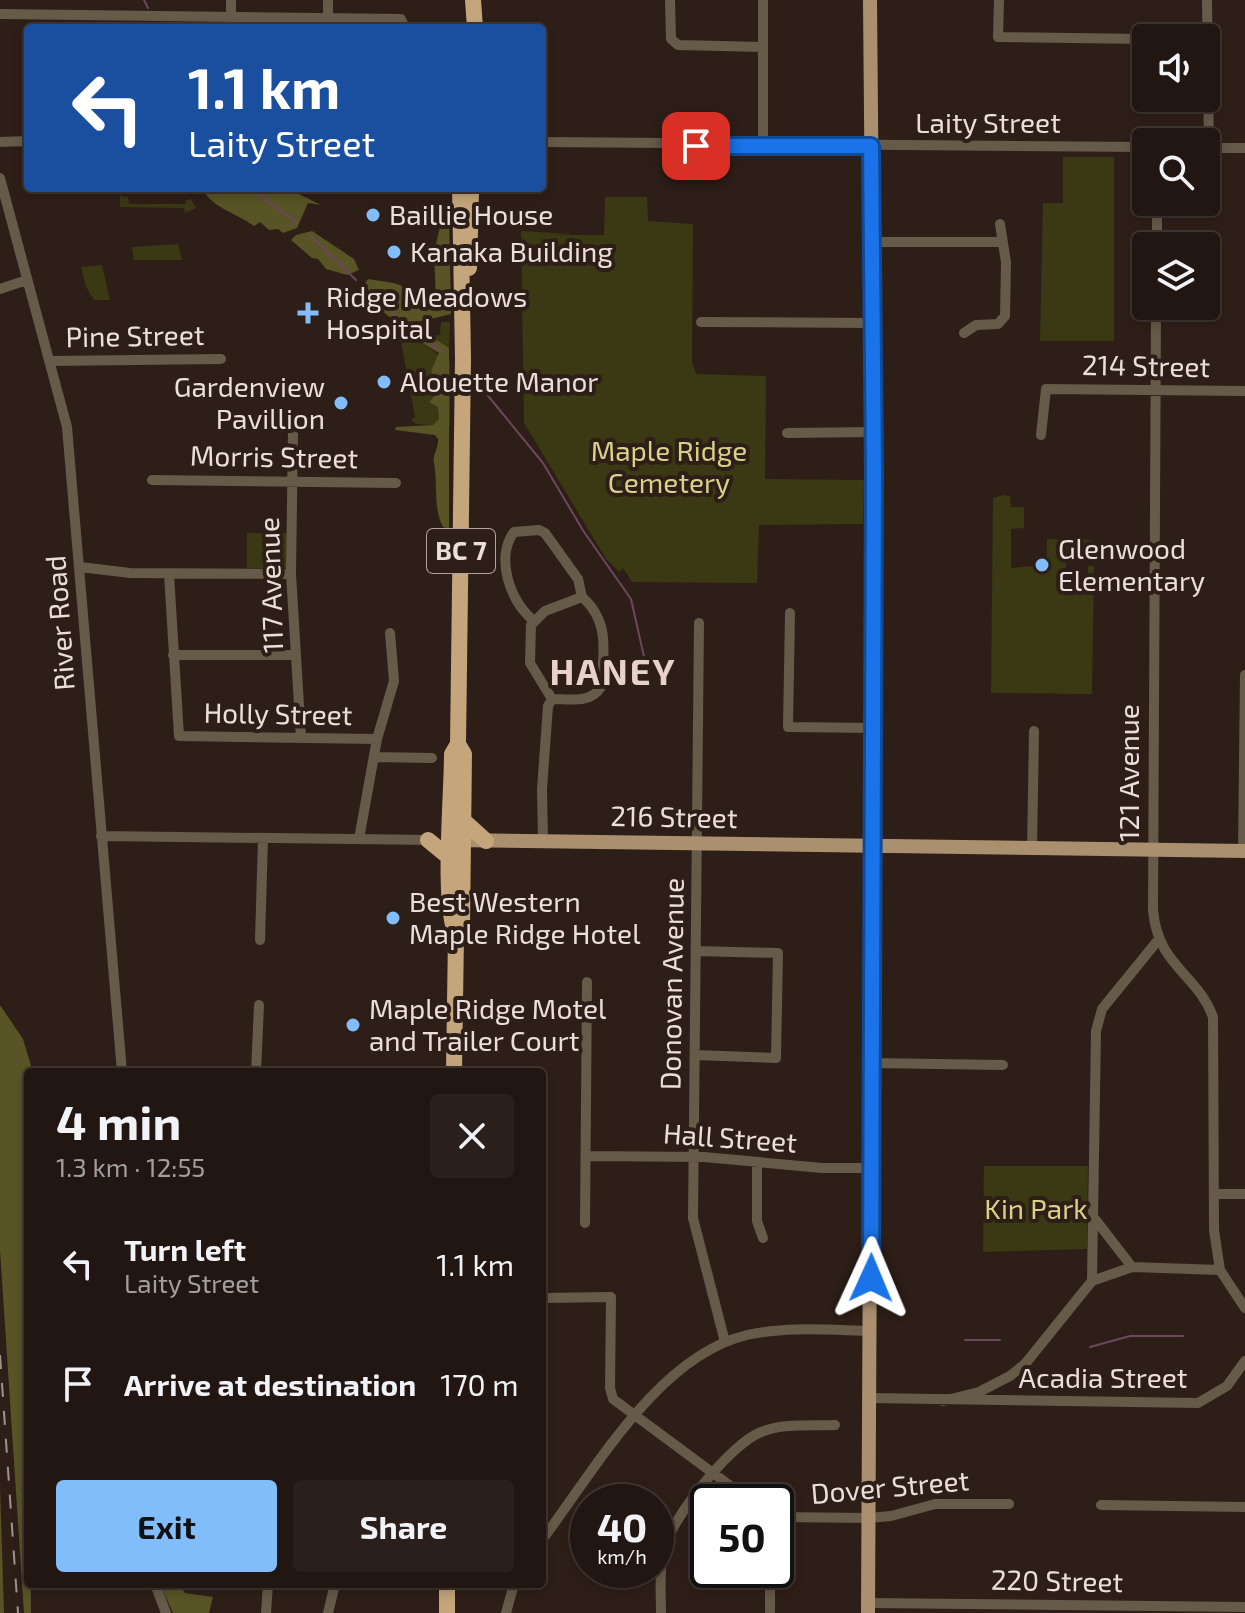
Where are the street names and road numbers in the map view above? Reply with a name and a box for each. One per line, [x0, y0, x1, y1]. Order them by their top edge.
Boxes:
street label: Laity Street [915, 105, 1061, 139]
street label: Pine Street [65, 317, 205, 353]
street label: 214 Street [1082, 347, 1210, 383]
street label: Morris Street [190, 438, 358, 474]
street label: 117 Avenue [251, 516, 289, 654]
road number: BC 7 [427, 529, 495, 573]
street label: River Road [37, 554, 81, 692]
street label: Holly Street [203, 695, 353, 731]
street label: 121 Avenue [1111, 704, 1145, 842]
street label: 216 Street [610, 798, 738, 834]
street label: Donovan Avenue [652, 878, 690, 1090]
street label: Hall Street [662, 1115, 798, 1159]
street label: Acadia Street [1019, 1360, 1187, 1394]
street label: Dover Street [809, 1462, 970, 1510]
street label: 220 Street [991, 1562, 1124, 1598]

